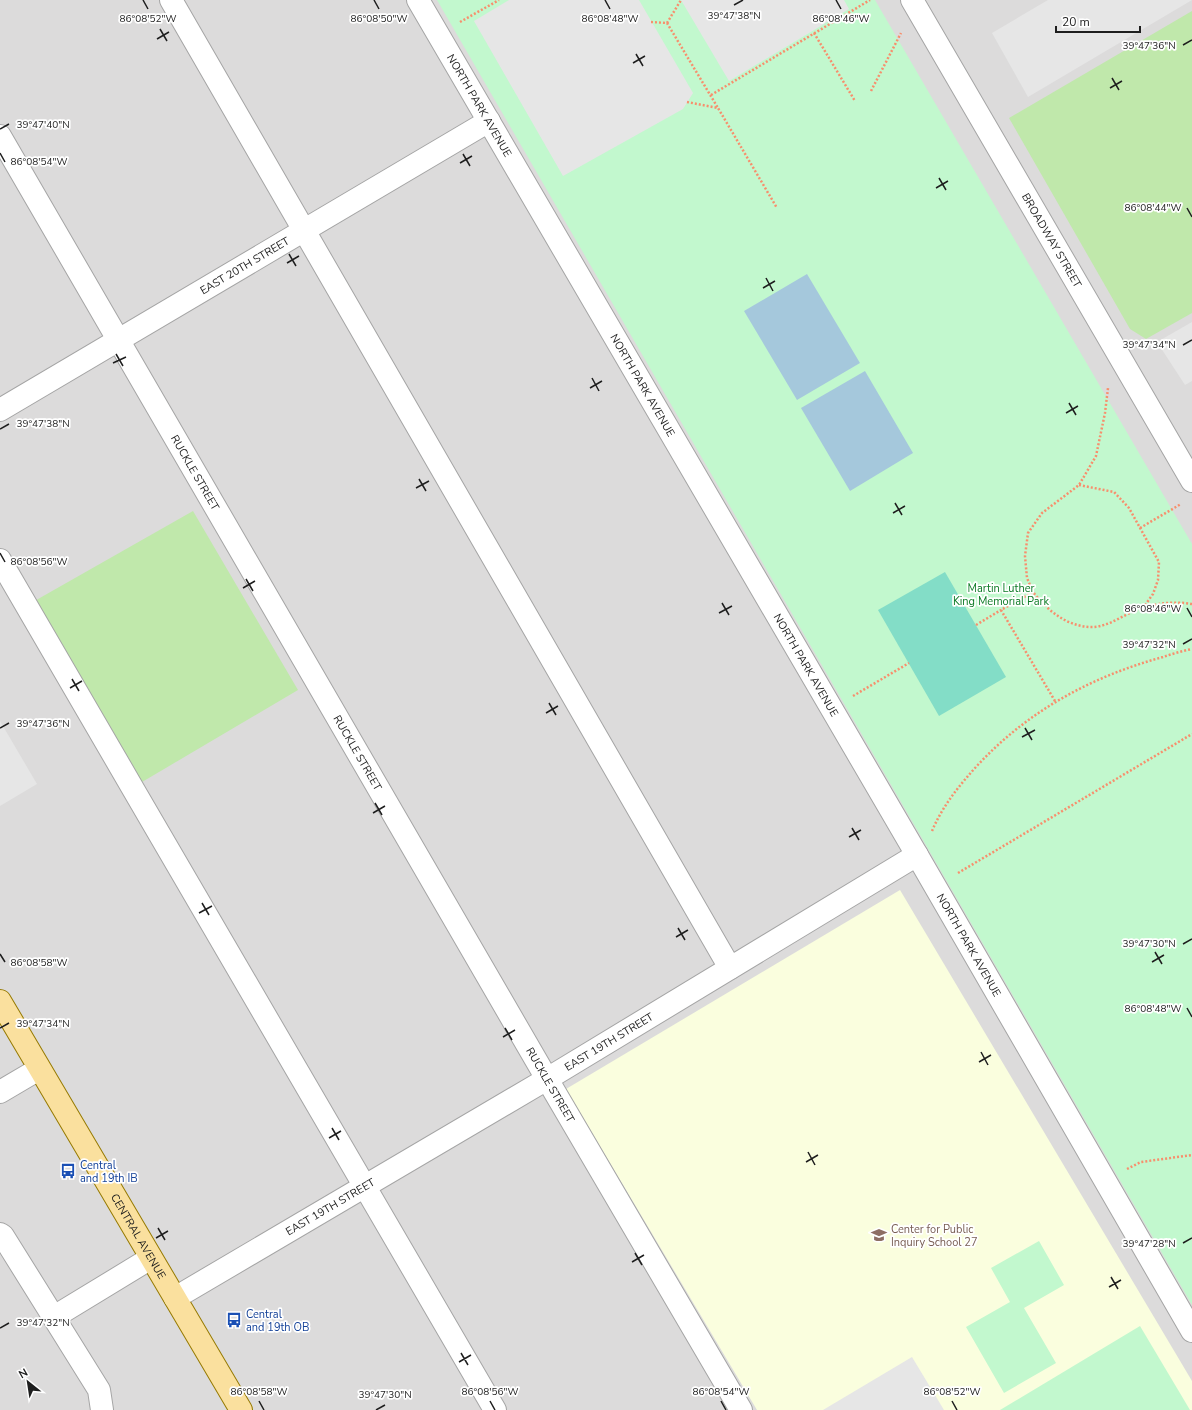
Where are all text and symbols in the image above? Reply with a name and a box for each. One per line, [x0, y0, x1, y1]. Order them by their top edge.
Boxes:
scale bar [1056, 8, 1140, 34]
text: 39°47'38"N [707, 9, 761, 23]
text: 86°08'52"W [120, 12, 176, 26]
text: 86°08'50"W [351, 12, 407, 26]
text: 86°08'48"W [582, 12, 638, 26]
text: 86°08'46"W [813, 12, 869, 26]
text: 20 m [1062, 14, 1090, 30]
text: 39°47'36"N [1122, 39, 1176, 53]
street label: NORTH PARK AVENUE [443, 51, 515, 160]
text: 39°47'40"N [16, 118, 70, 132]
text: 86°08'54"W [11, 155, 67, 169]
street label: BROADWAY STREET [1018, 190, 1085, 291]
text: 86°08'44"W [1125, 201, 1181, 215]
street label: EAST 20TH STREET [197, 234, 292, 298]
street label: NORTH PARK AVENUE [606, 331, 678, 440]
text: 39°47'34"N [1122, 338, 1176, 352]
text: 39°47'38"N [16, 417, 70, 431]
street label: RUCKLE STREET [167, 432, 223, 514]
text: 86°08'56"W [11, 555, 67, 569]
park label: Martin Luther King Memorial Park [953, 581, 1050, 609]
text: 86°08'46"W [1125, 602, 1181, 616]
street label: NORTH PARK AVENUE [770, 611, 842, 720]
text: 39°47'32"N [1122, 638, 1176, 652]
street label: RUCKLE STREET [330, 713, 385, 794]
text: 39°47'36"N [16, 717, 70, 731]
street label: NORTH PARK AVENUE [933, 891, 1004, 1000]
text: 39°47'30"N [1122, 937, 1176, 951]
text: 86°08'58"W [11, 956, 67, 970]
text: 86°08'48"W [1125, 1002, 1181, 1016]
street label: EAST 19TH STREET [562, 1009, 657, 1075]
text: 39°47'34"N [16, 1017, 70, 1031]
street label: RUCKLE STREET [522, 1045, 578, 1126]
place label: Central and 19th IB [80, 1158, 138, 1186]
bus stop icon: Central and 19th IB [59, 1162, 77, 1180]
street label: EAST 19TH STREET [283, 1175, 378, 1239]
street label: CENTRAL AVENUE [107, 1191, 169, 1282]
place label: Center for Public Inquiry School 27 [891, 1222, 978, 1250]
school or university icon: Center for Public Inquiry School 27 [870, 1226, 888, 1244]
text: 39°47'28"N [1122, 1237, 1176, 1251]
place label: Central and 19th OB [246, 1307, 309, 1335]
bus stop icon: Central and 19th OB [225, 1311, 243, 1329]
text: 39°47'32"N [16, 1316, 70, 1330]
north arrow [8, 1362, 48, 1402]
text: N [16, 1365, 31, 1382]
text: 86°08'58"W [231, 1385, 287, 1399]
text: 86°08'56"W [462, 1385, 518, 1399]
text: 86°08'54"W [693, 1385, 749, 1399]
text: 86°08'52"W [924, 1385, 980, 1399]
text: 39°47'30"N [358, 1388, 412, 1402]

